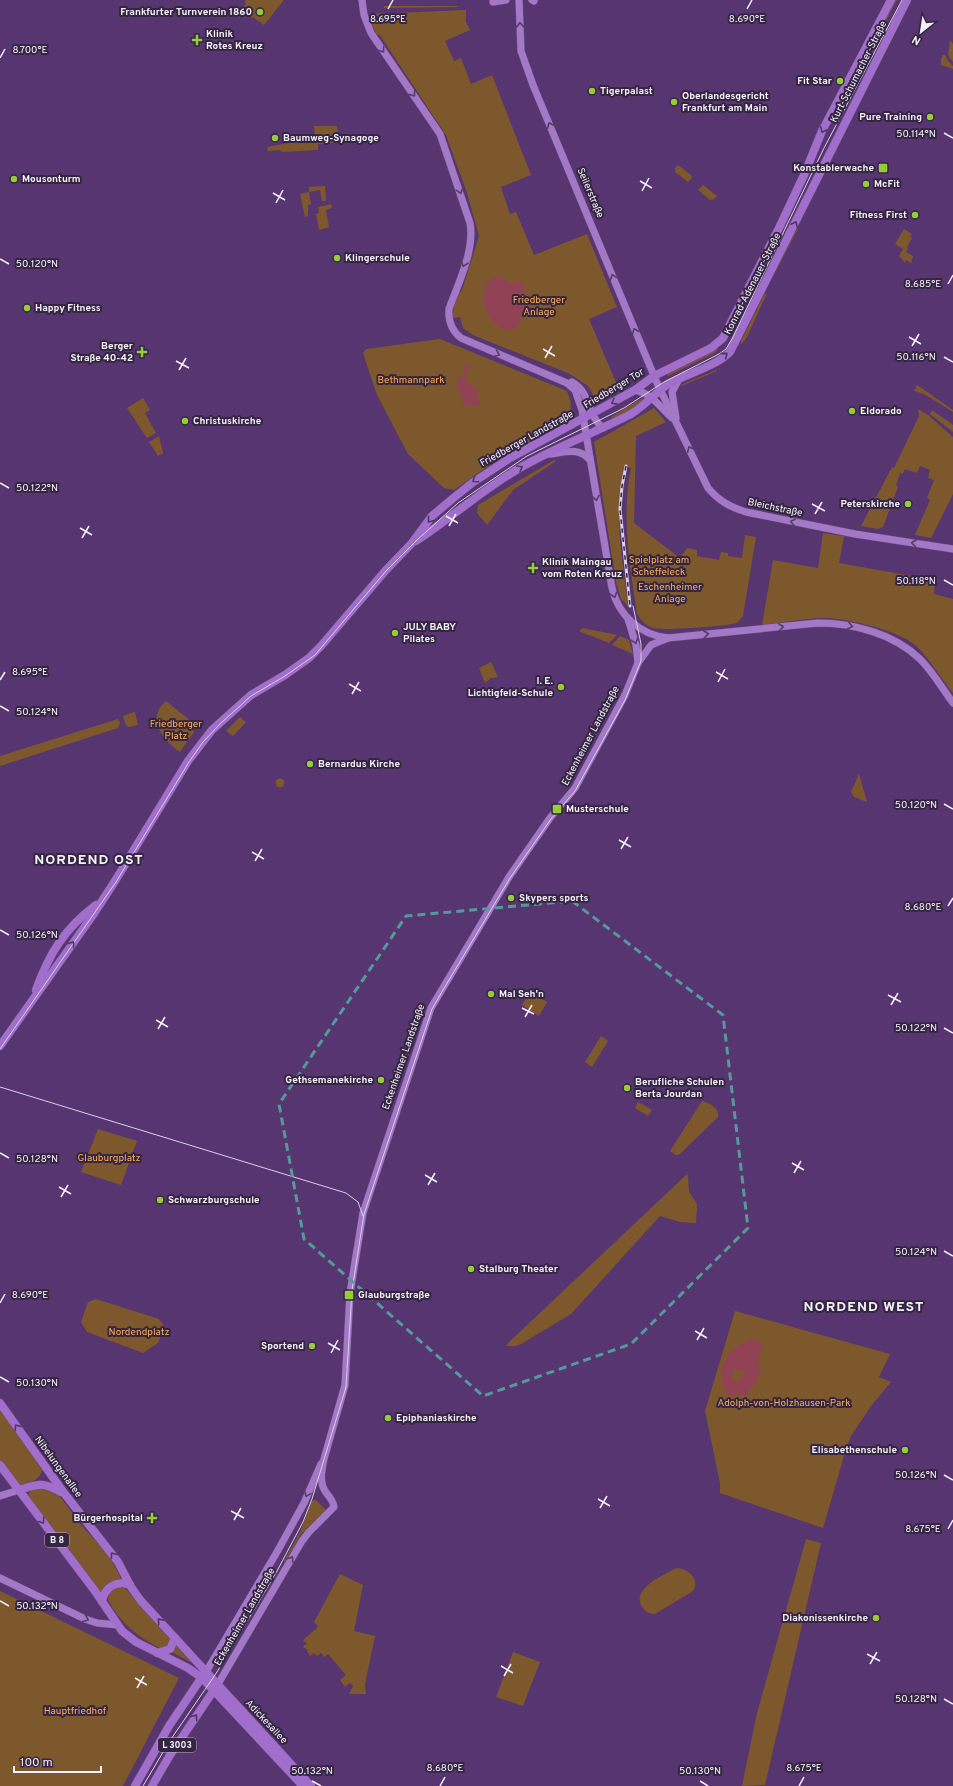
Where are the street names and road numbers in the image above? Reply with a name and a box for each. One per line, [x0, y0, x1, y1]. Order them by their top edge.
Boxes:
street label: Kurt-Schumacher-Straße [828, 19, 890, 125]
street label: Seilerstraße [574, 166, 606, 220]
street label: Konrad-Adenauer-Straße [722, 231, 784, 337]
street label: Friedberger Tor [581, 366, 647, 412]
street label: Friedberger Landstraße [478, 408, 576, 470]
street label: Bleichstraße [746, 496, 804, 520]
street label: Eckenheimer Landstraße [559, 684, 623, 788]
street label: Eckenheimer Landstraße [380, 1002, 428, 1112]
street label: Nibelungenallee [31, 1434, 85, 1500]
road number: B 8 [45, 1533, 69, 1547]
street label: Eckenheimer Landstraße [212, 1566, 278, 1668]
street label: Adickesallee [242, 1697, 290, 1747]
road number: L 3003 [158, 1738, 196, 1752]

